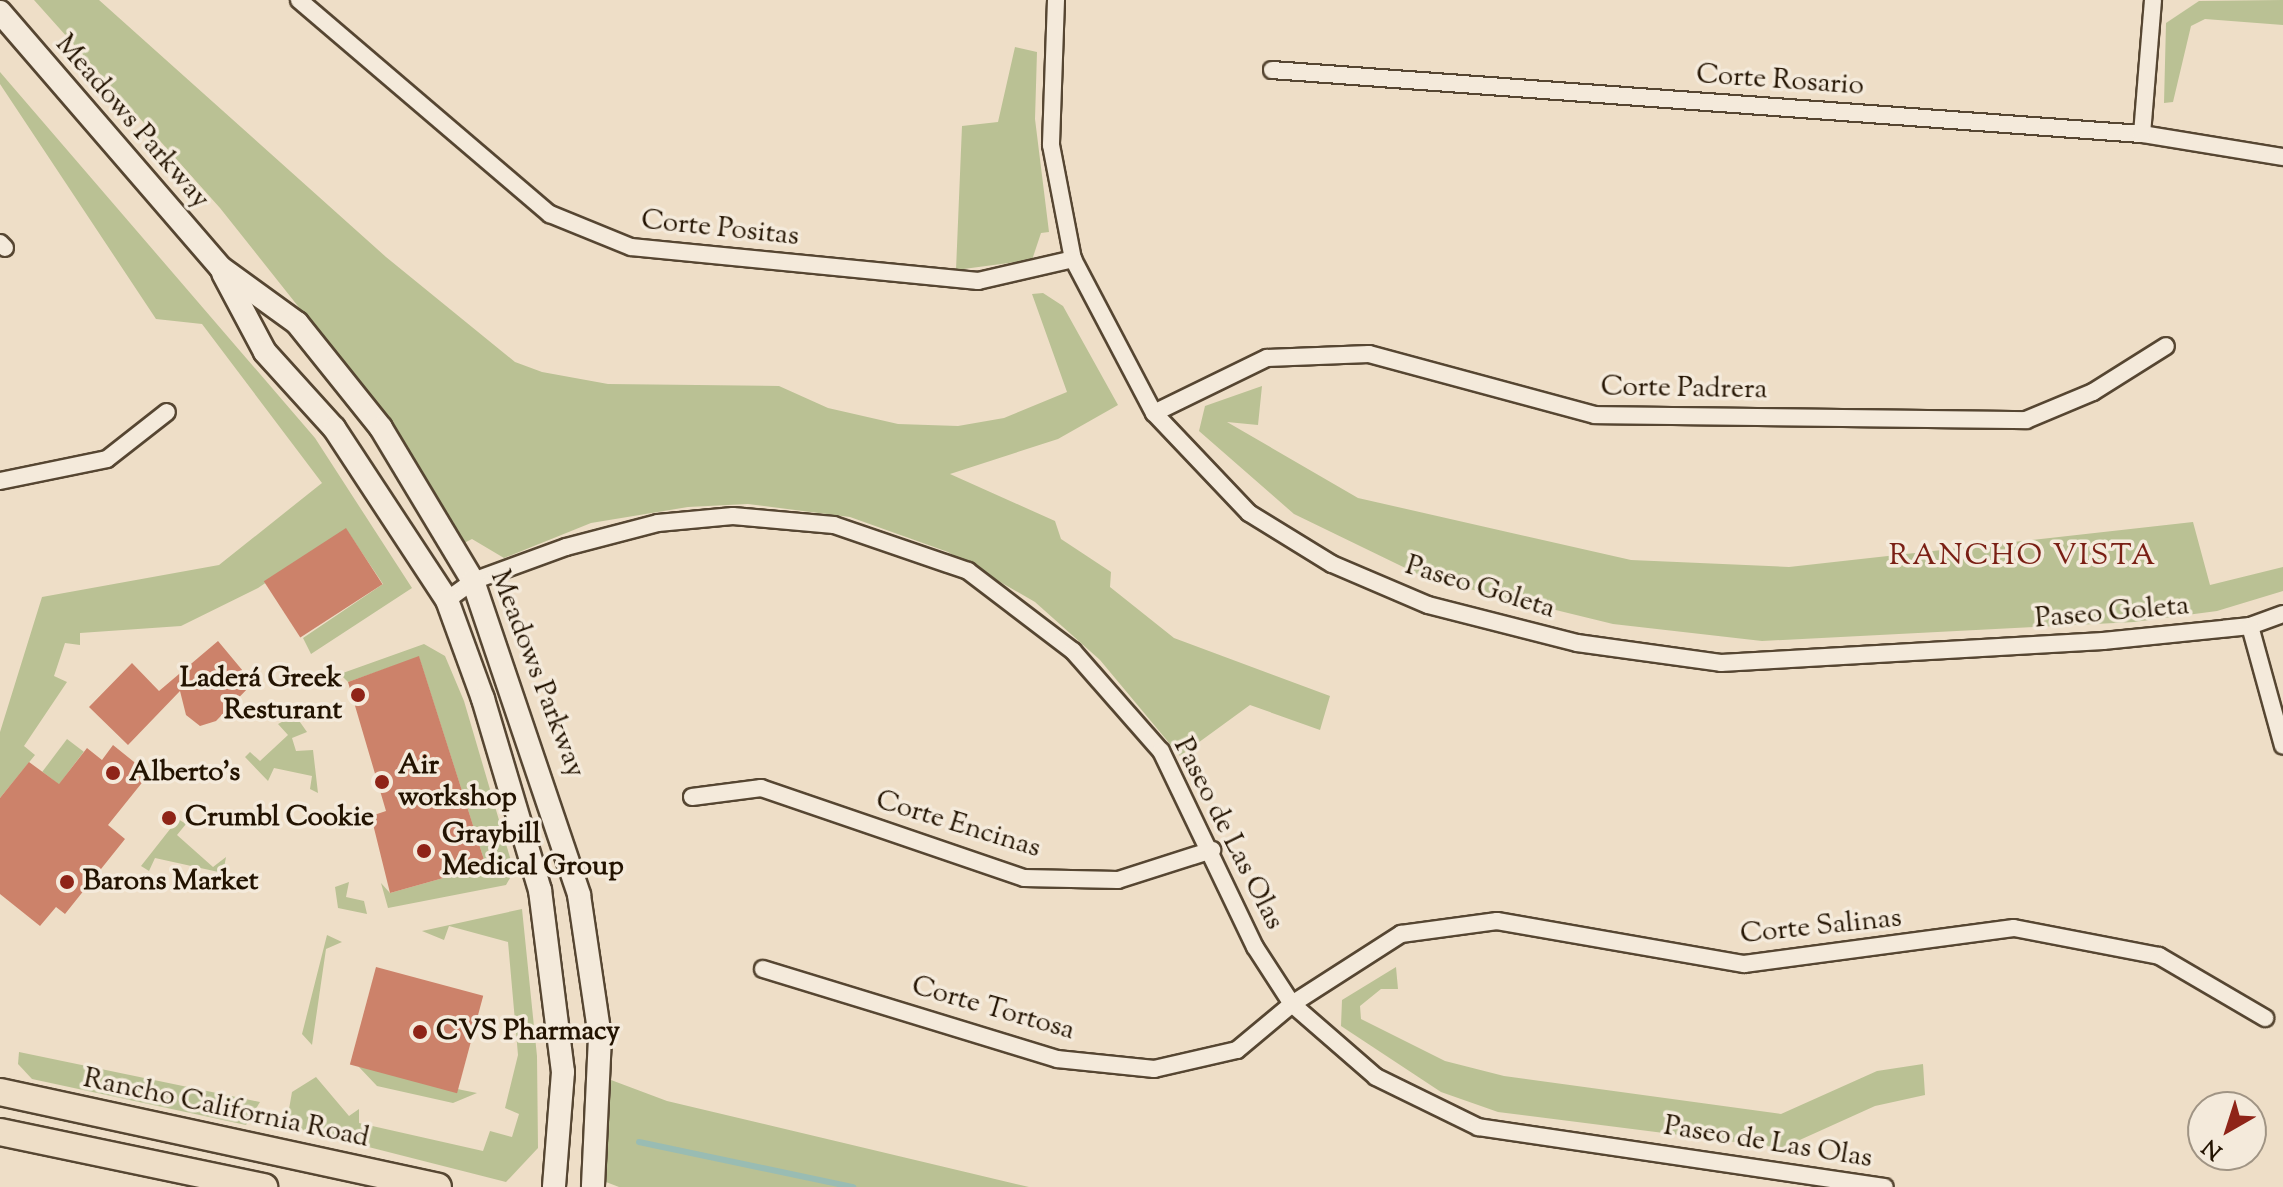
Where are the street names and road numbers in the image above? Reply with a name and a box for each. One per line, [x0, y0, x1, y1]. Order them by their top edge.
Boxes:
street label: Meadows Parkway [47, 28, 217, 216]
street label: Corte Rosario [1695, 58, 1865, 104]
street label: Corte Positas [639, 204, 801, 254]
street label: Corte Padrera [1600, 371, 1768, 407]
street label: Paseo Goleta [1401, 549, 1559, 627]
street label: Meadows Parkway [482, 566, 592, 782]
street label: Paseo Goleta [2034, 590, 2190, 636]
street label: Paseo de Las Olas [1165, 733, 1291, 935]
street label: Corte Encinas [872, 784, 1044, 866]
street label: Corte Salinas [1739, 902, 1903, 952]
street label: Corte Tortosa [908, 970, 1078, 1048]
street label: Rancho California Road [80, 1062, 372, 1156]
street label: Paseo de Las Olas [1661, 1110, 1875, 1176]

